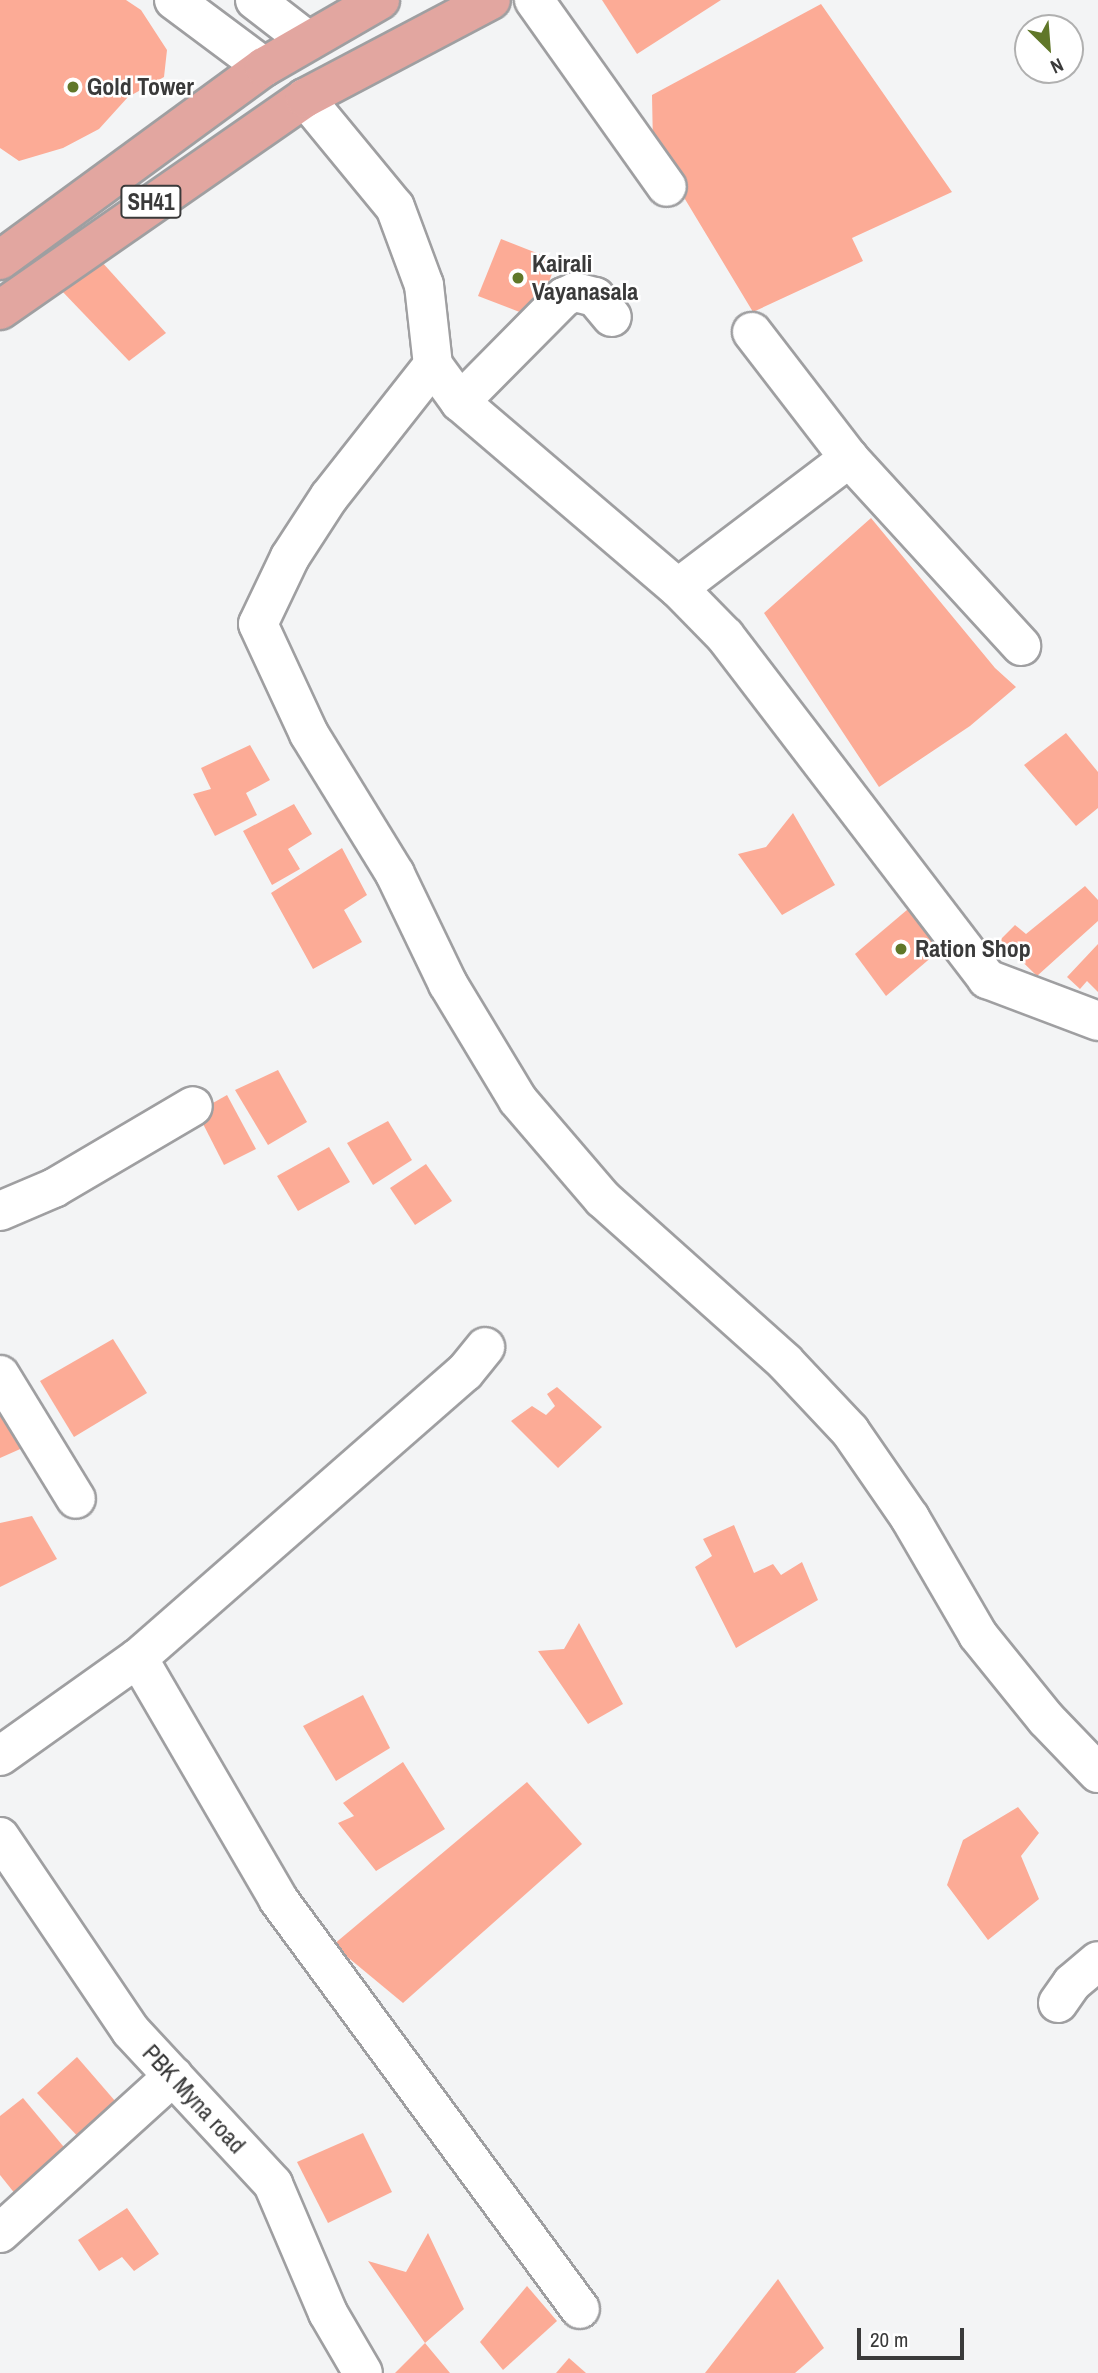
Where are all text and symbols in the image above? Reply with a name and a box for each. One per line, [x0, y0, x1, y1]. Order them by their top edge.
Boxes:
north arrow [1014, 14, 1084, 84]
text: N [1046, 52, 1068, 80]
place label: Gold Tower [87, 73, 194, 101]
marker: Gold Tower [65, 79, 81, 95]
road number: SH41 [120, 182, 182, 222]
place label: Kairali Vayanasala [532, 250, 638, 306]
marker: Kairali Vayanasala [510, 270, 526, 286]
place label: Ration Shop [915, 935, 1031, 963]
marker: Ration Shop [893, 941, 909, 957]
street label: PBK Myna road [136, 2039, 252, 2159]
scale bar [860, 2314, 967, 2358]
text: 20 m [870, 2325, 908, 2354]

